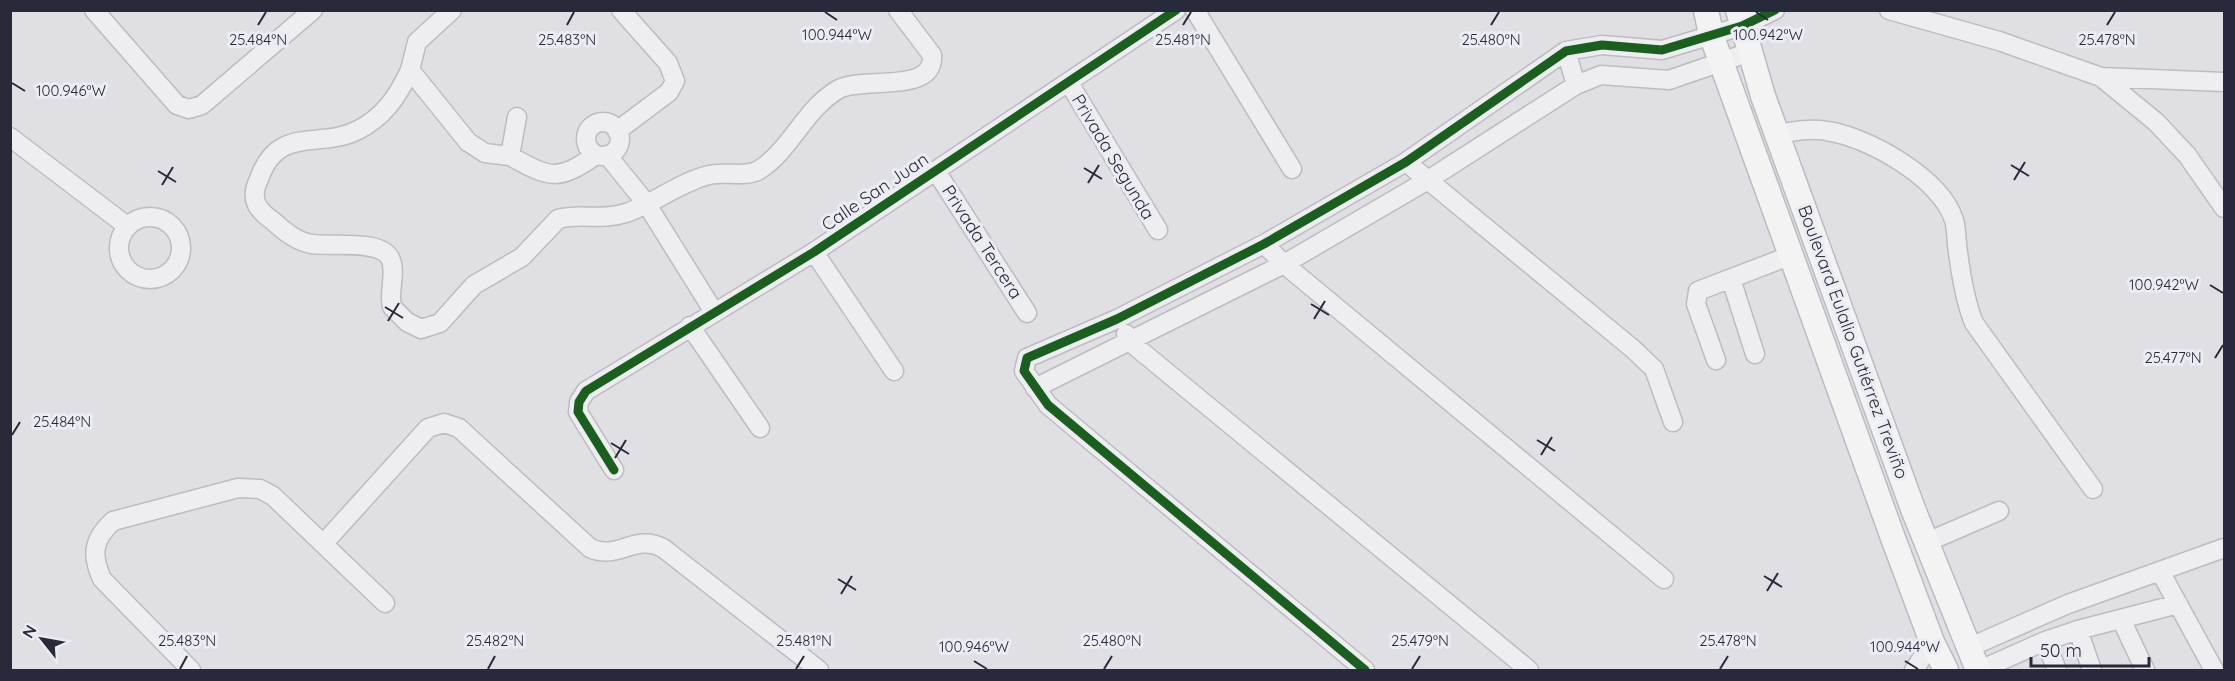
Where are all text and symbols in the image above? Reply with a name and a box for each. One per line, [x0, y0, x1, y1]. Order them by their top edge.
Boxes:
text: 100.944°W [802, 25, 872, 44]
text: 100.942°W [1733, 25, 1804, 44]
text: 25.484°N [229, 30, 287, 49]
text: 25.483°N [538, 30, 596, 49]
text: 25.481°N [1155, 30, 1211, 49]
text: 25.480°N [1461, 30, 1521, 49]
text: 25.478°N [2078, 30, 2136, 49]
text: 100.946°W [36, 81, 106, 100]
street label: Privada Segunda [1067, 90, 1160, 224]
street label: Calle San Juan [817, 147, 933, 236]
street label: Privada Tercera [937, 180, 1028, 303]
street label: Boulevard Eulalio Gutiérrez Treviño [1793, 202, 1914, 482]
text: 100.942°W [2129, 275, 2200, 294]
text: 25.477°N [2144, 348, 2202, 367]
text: 25.484°N [33, 412, 91, 431]
north arrow [12, 609, 72, 669]
text: N [18, 621, 41, 641]
scale bar [2031, 630, 2150, 668]
text: 25.483°N [158, 631, 216, 650]
text: 25.482°N [466, 631, 524, 650]
text: 25.481°N [776, 631, 832, 650]
text: 25.480°N [1082, 631, 1142, 650]
text: 25.479°N [1391, 631, 1449, 650]
text: 25.478°N [1699, 631, 1757, 650]
text: 100.946°W [939, 637, 1009, 656]
text: 100.944°W [1870, 637, 1940, 656]
text: 50 m [2040, 639, 2082, 662]

